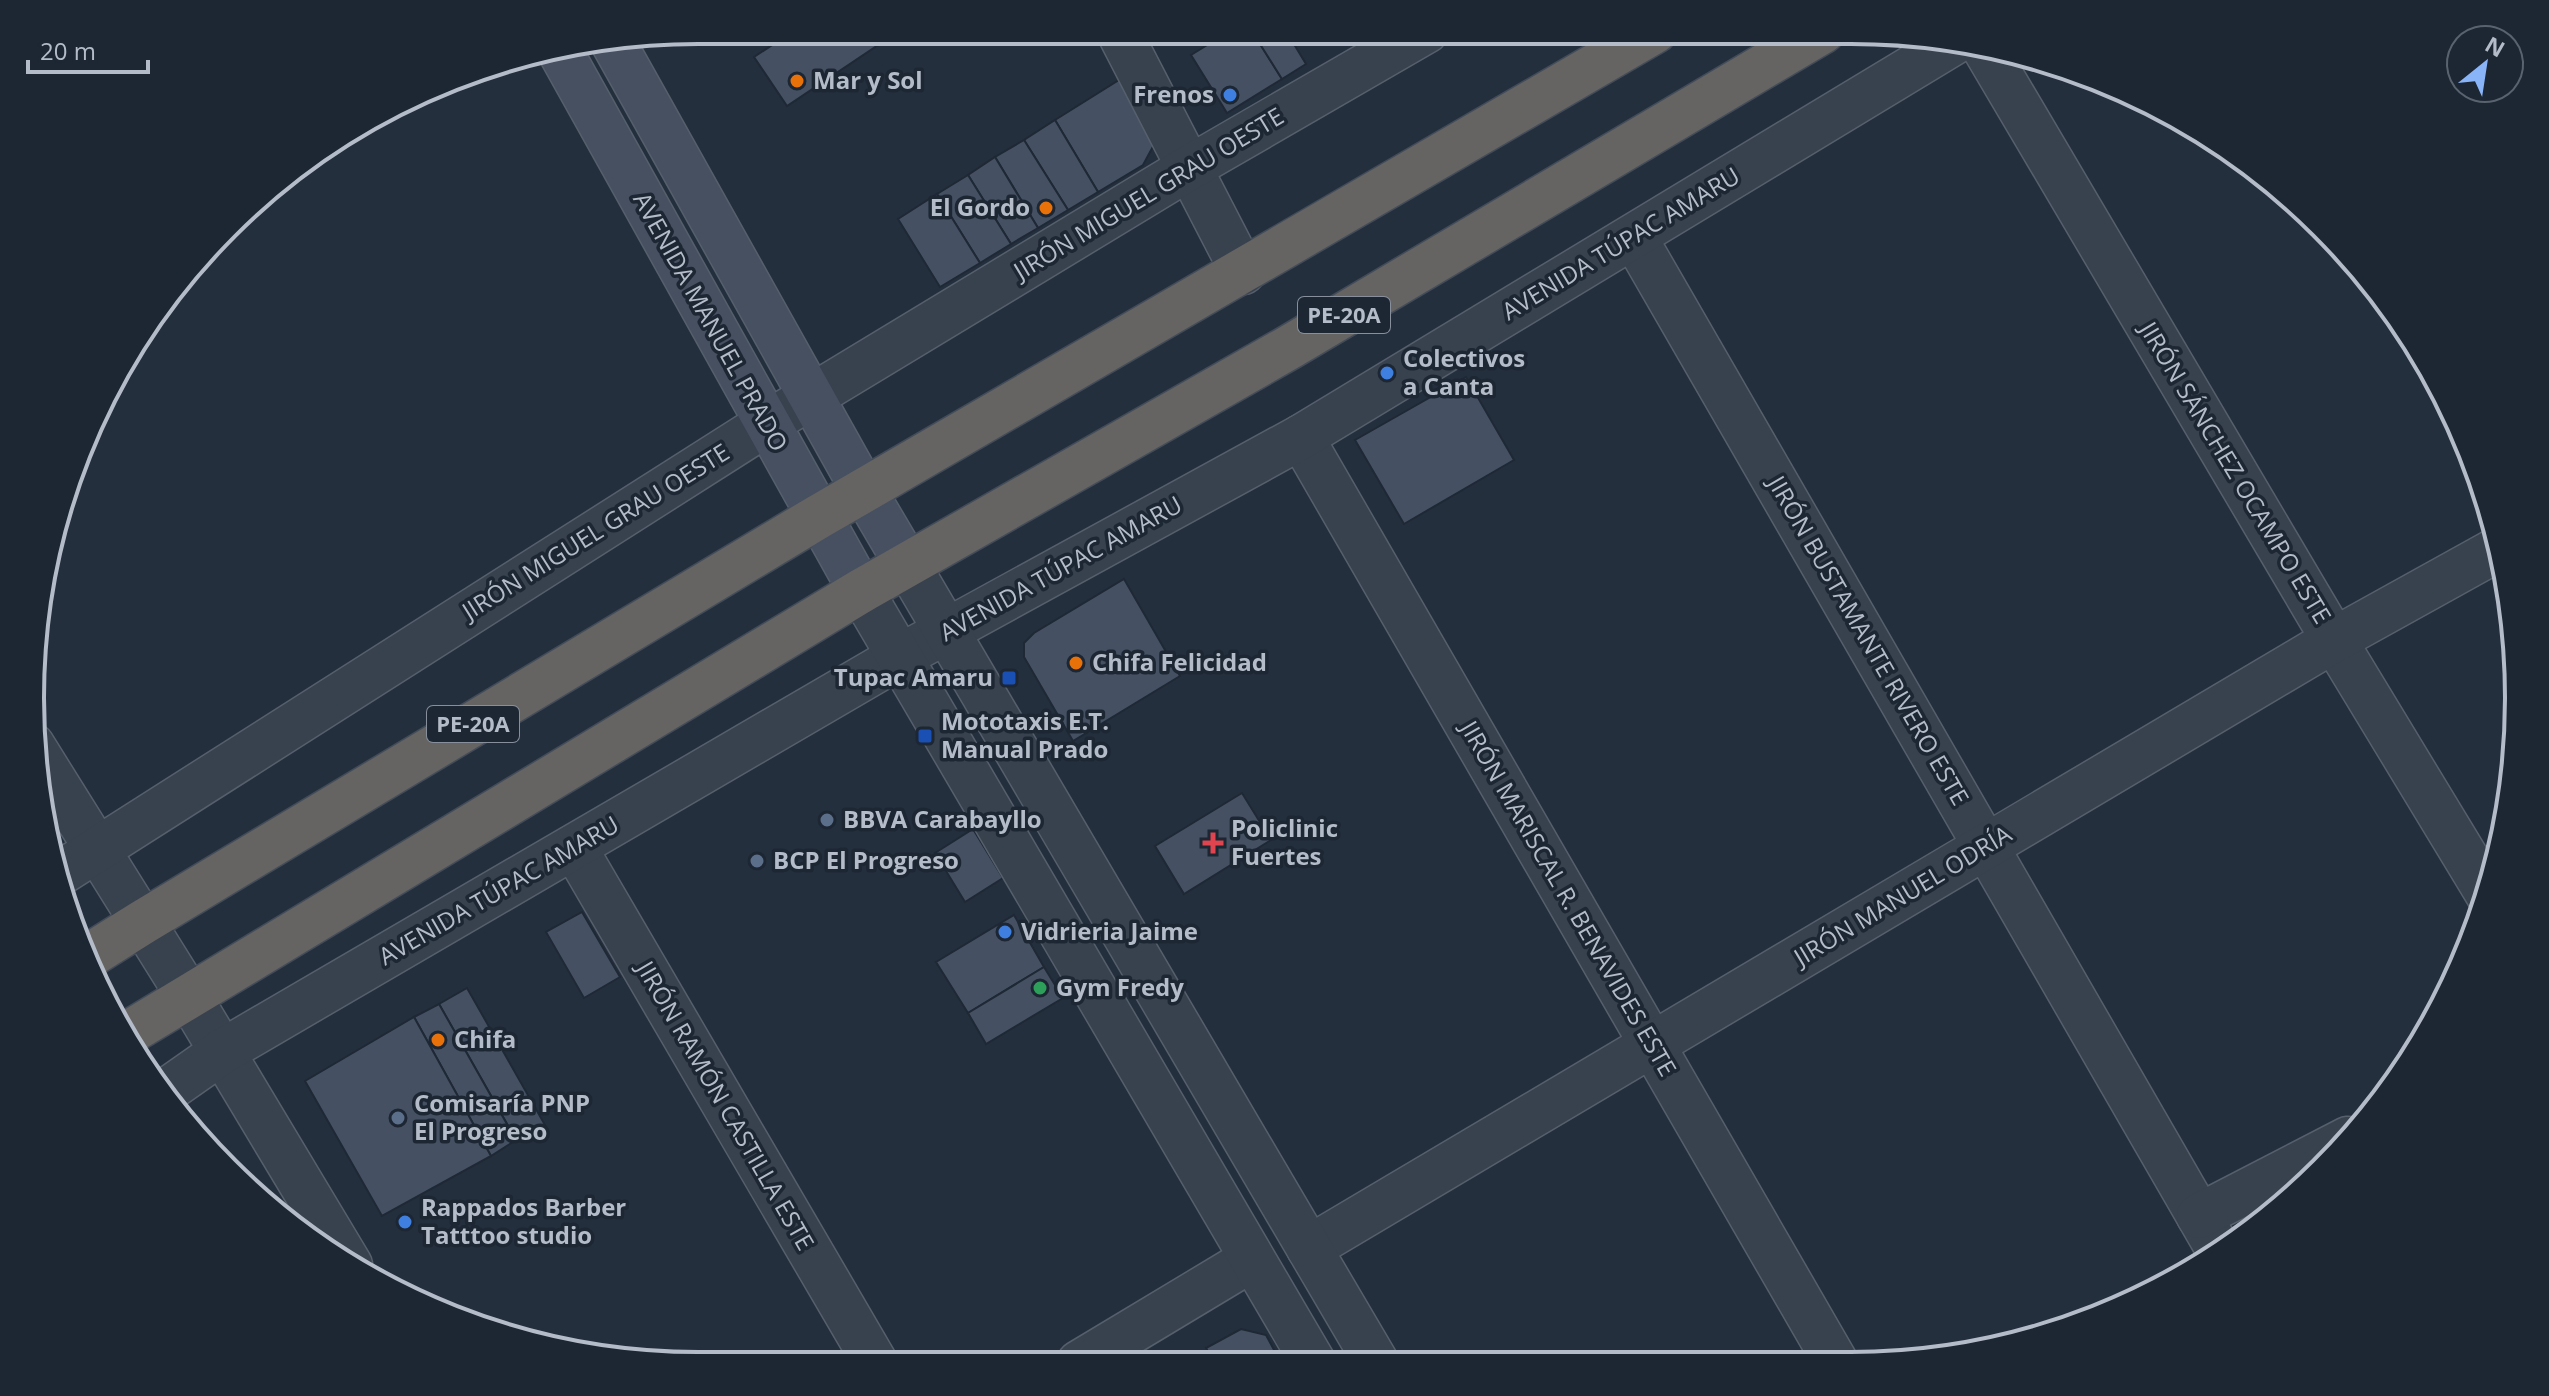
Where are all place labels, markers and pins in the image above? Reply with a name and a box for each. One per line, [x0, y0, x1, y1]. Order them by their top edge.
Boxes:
place label: Mar y Sol [813, 63, 923, 96]
marker: Mar y Sol [788, 72, 806, 90]
place label: Frenos [1133, 77, 1214, 110]
marker: Frenos [1221, 86, 1239, 104]
place label: El Gordo [930, 190, 1030, 223]
marker: El Gordo [1037, 199, 1055, 217]
place label: Colectivos a Canta [1403, 341, 1525, 402]
marker: Colectivos a Canta [1378, 364, 1396, 382]
place label: Chifa Felicidad [1092, 645, 1267, 678]
marker: Chifa Felicidad [1067, 654, 1085, 672]
place label: Tupac Amaru [834, 660, 993, 693]
marker: Tupac Amaru [1000, 669, 1018, 687]
place label: Mototaxis E.T. Manual Prado [941, 704, 1109, 765]
marker: Mototaxis E.T. Manual Prado [916, 727, 934, 745]
place label: BBVA Carabayllo [843, 802, 1042, 835]
marker: BBVA Carabayllo [818, 811, 836, 829]
place label: Policlinic Fuertes [1231, 811, 1338, 872]
marker: Policlinic Fuertes [1202, 832, 1224, 854]
place label: BCP El Progreso [773, 843, 959, 876]
marker: BCP El Progreso [748, 852, 766, 870]
place label: Vidrieria Jaime [1021, 914, 1198, 947]
marker: Vidrieria Jaime [996, 923, 1014, 941]
place label: Gym Fredy [1056, 970, 1184, 1003]
marker: Gym Fredy [1031, 979, 1049, 997]
place label: Chifa [454, 1022, 516, 1055]
marker: Chifa [429, 1031, 447, 1049]
place label: Comisaría PNP El Progreso [414, 1086, 590, 1147]
marker: Comisaría PNP El Progreso [389, 1109, 407, 1127]
place label: Rappados Barber Tatttoo studio [421, 1190, 626, 1251]
marker: Rappados Barber Tatttoo studio [396, 1213, 414, 1231]

